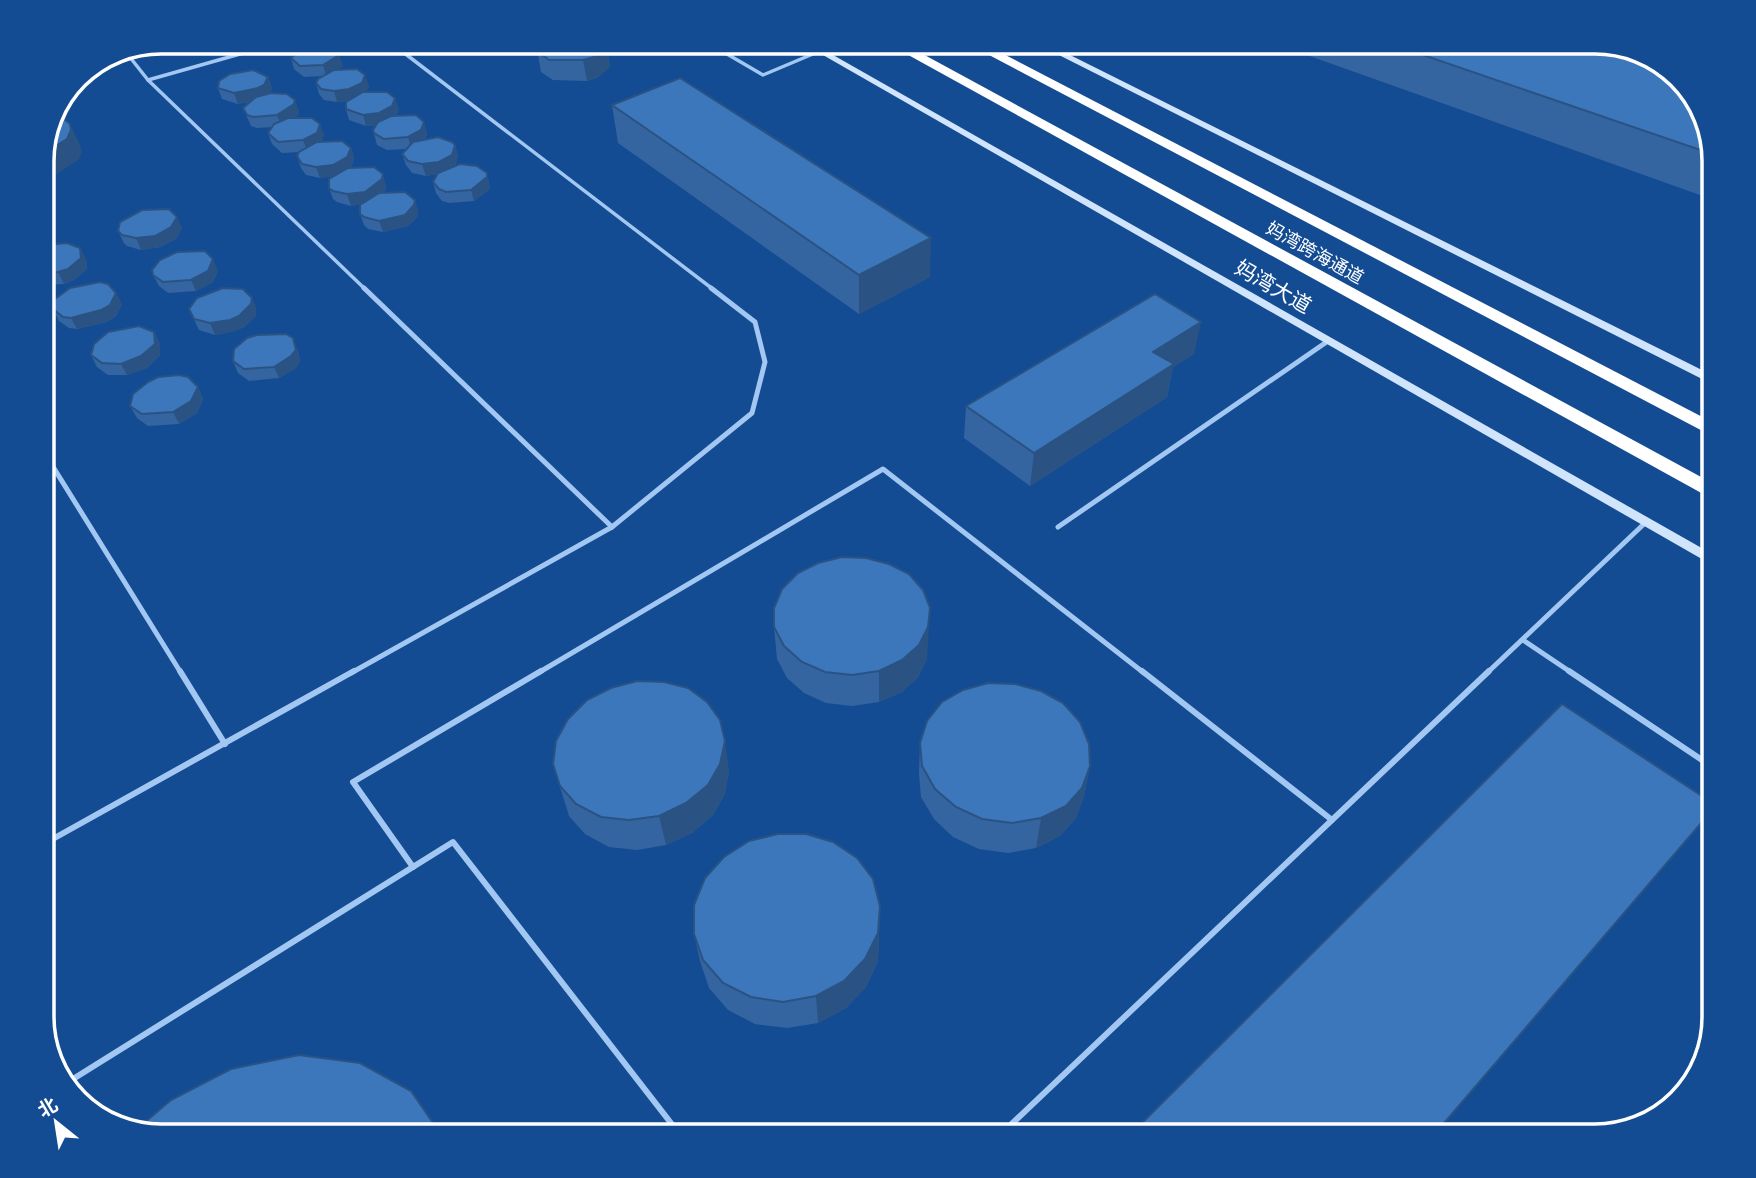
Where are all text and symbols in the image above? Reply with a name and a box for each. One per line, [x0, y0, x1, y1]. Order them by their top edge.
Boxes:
street label: 妈湾跨海通道 [1262, 215, 1369, 289]
street label: 妈湾大道 [1230, 253, 1317, 319]
north arrow [21, 1087, 91, 1157]
text: 北 [33, 1091, 62, 1123]

